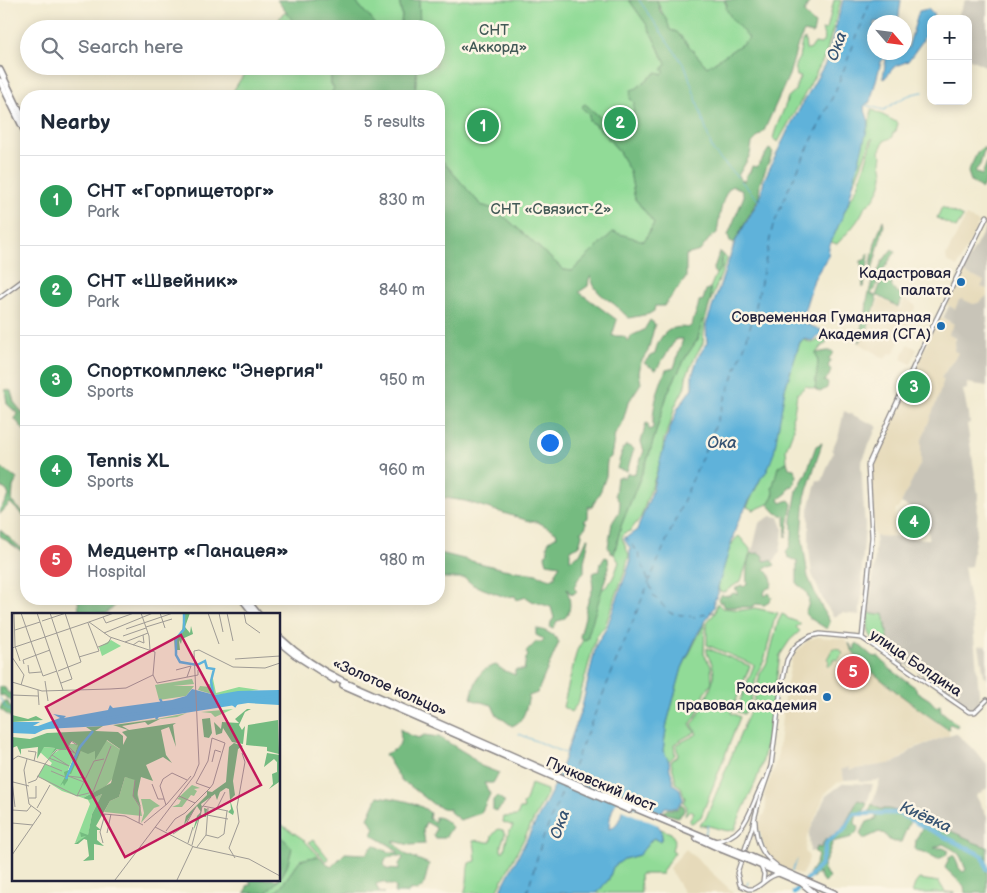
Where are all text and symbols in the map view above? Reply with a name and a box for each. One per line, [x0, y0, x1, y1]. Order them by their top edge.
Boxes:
north arrow [867, 15, 912, 60]
map controls [927, 15, 972, 105]
button: + [927, 15, 972, 60]
search box [20, 20, 445, 75]
park label: СНТ «Аккорд» [461, 21, 527, 57]
water label: Ока [823, 29, 851, 64]
icon: search [38, 34, 66, 62]
text: Search here [78, 36, 183, 59]
button: − [927, 60, 972, 105]
pin: 2 [604, 104, 636, 142]
pin: 1 [467, 107, 499, 145]
text: Nearby [40, 110, 110, 135]
text: 5 results [363, 113, 425, 132]
text: СНТ «Горпищеторг» [87, 180, 275, 203]
text: 1 [53, 191, 59, 210]
text: 830 m [379, 191, 425, 210]
park label: СНТ «Связист-2» [491, 200, 611, 219]
text: Park [87, 203, 119, 222]
place label: Кадастровая палата [859, 264, 951, 300]
text: СНТ «Швейник» [87, 270, 238, 293]
marker: Кадастровая палата [955, 276, 967, 288]
text: 2 [51, 281, 61, 300]
text: 840 m [379, 281, 425, 300]
text: Park [87, 293, 119, 312]
place label: Современная Гуманитарная Академия (СГА) [731, 308, 931, 344]
marker: Современная Гуманитарная Академия (СГА) [935, 320, 947, 332]
text: Спорткомплекс "Энергия" [87, 360, 323, 383]
pin: 3 [898, 368, 930, 406]
text: 3 [51, 371, 61, 390]
text: 950 m [380, 371, 425, 390]
text: Sports [87, 383, 134, 402]
your location [537, 430, 563, 456]
water label: Ока [707, 434, 737, 453]
text: Tennis XL [87, 450, 169, 473]
text: 4 [51, 461, 61, 480]
text: 960 m [379, 461, 425, 480]
text: Sports [87, 473, 134, 492]
pin: 4 [898, 503, 930, 541]
text: Медцентр «Панацея» [87, 540, 289, 563]
text: 5 [51, 551, 61, 570]
text: 980 m [379, 551, 425, 570]
text: Hospital [87, 563, 146, 582]
inset map [12, 613, 280, 880]
street label: улица Болдина [866, 626, 965, 701]
pin: 5 [837, 653, 869, 691]
street label: «Золотое кольцо» [329, 654, 450, 721]
place label: Российская правовая академия [677, 679, 817, 715]
marker: Российская правовая академия [821, 691, 833, 703]
street label: Пучковский мост [543, 753, 659, 816]
water label: Киёвка [897, 798, 954, 837]
water label: Ока [547, 807, 574, 842]

